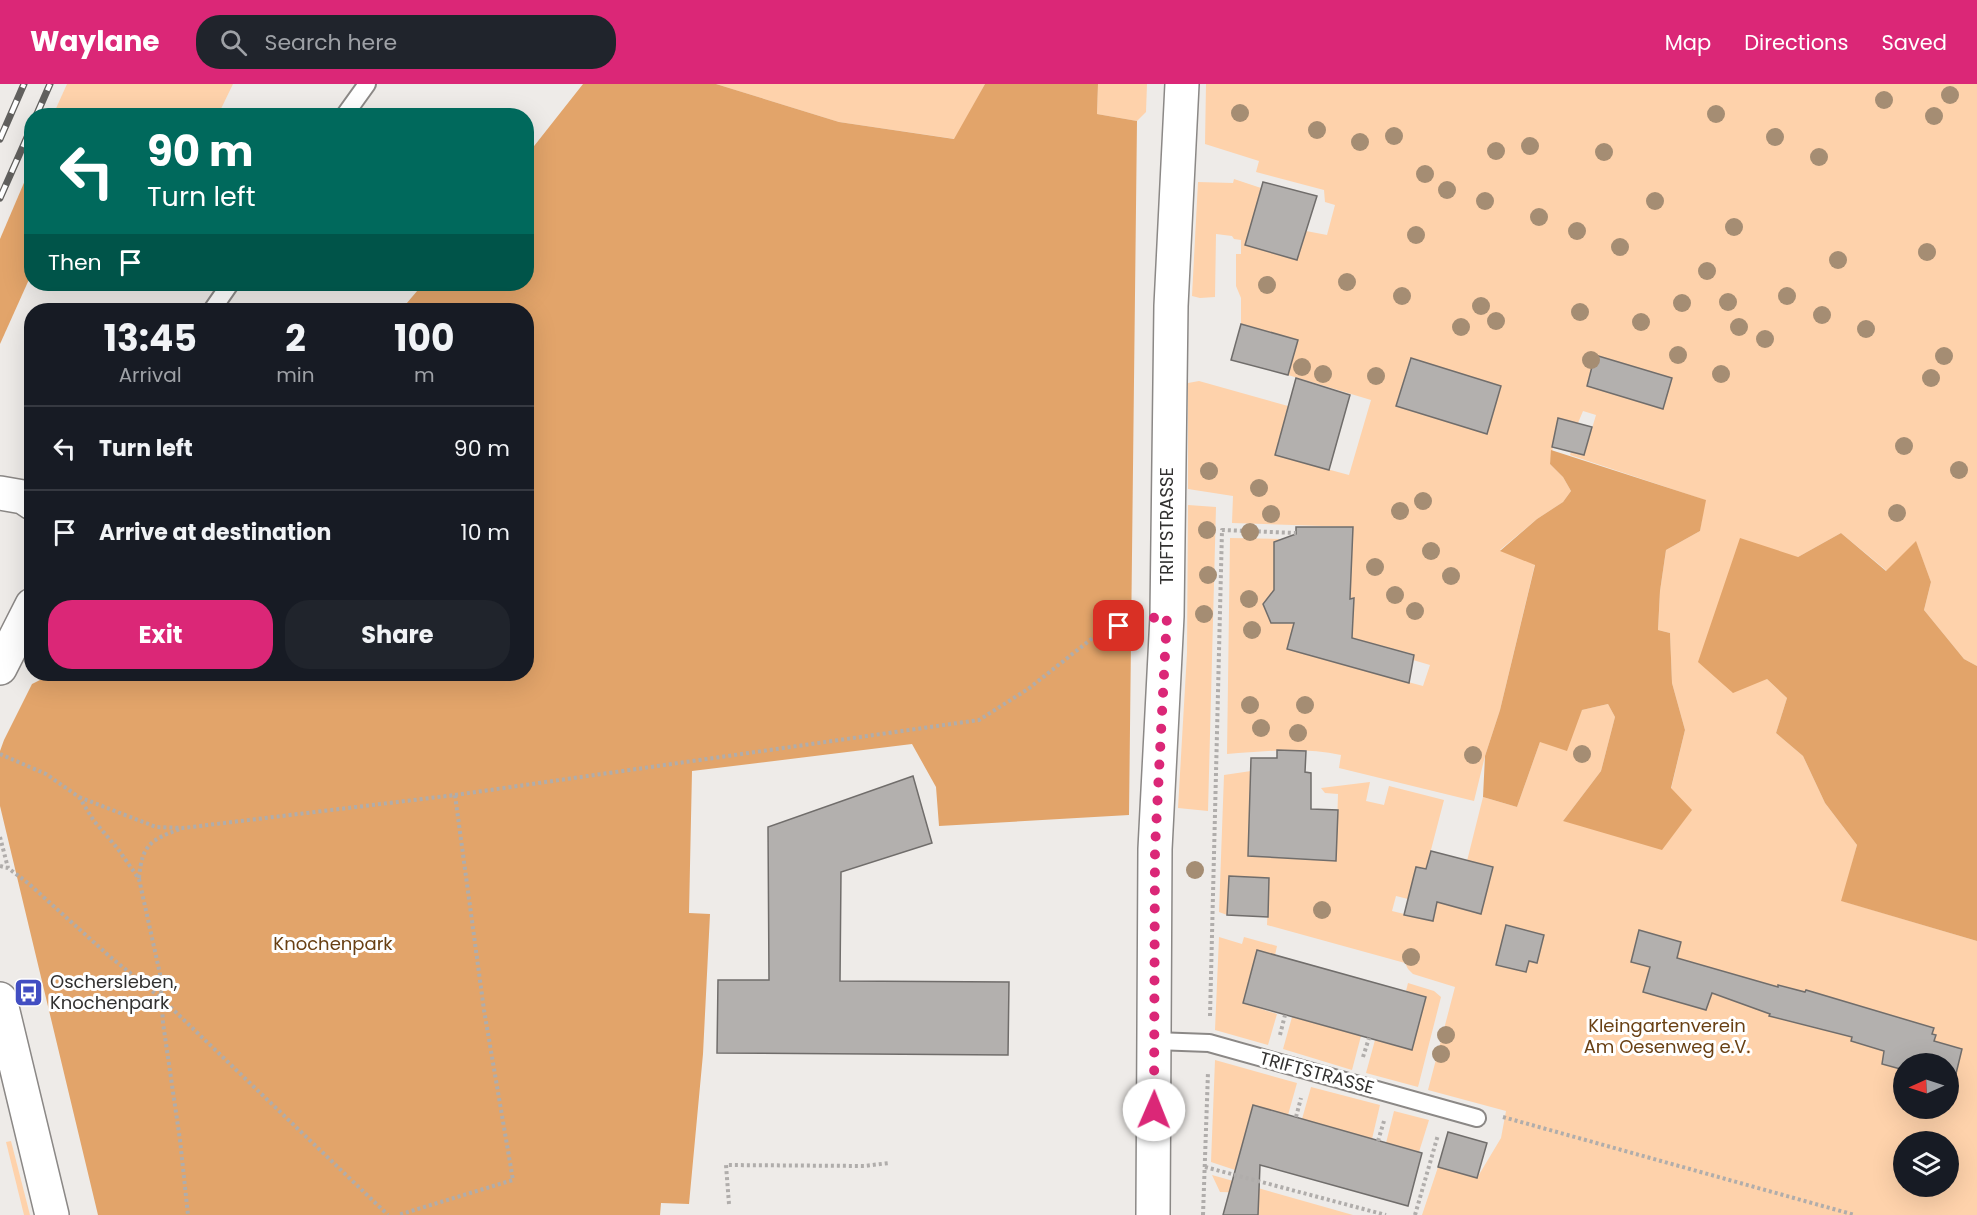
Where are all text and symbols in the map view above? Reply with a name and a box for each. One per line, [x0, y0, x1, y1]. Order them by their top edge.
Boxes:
search box [196, 15, 616, 69]
text: Waylane [30, 22, 160, 61]
icon: search [217, 26, 250, 59]
text: Search here [265, 27, 397, 58]
text: Map [1665, 28, 1711, 57]
text: Directions [1744, 28, 1848, 57]
text: Saved [1881, 28, 1947, 57]
text: 90 m [147, 122, 254, 181]
icon: left [48, 132, 126, 210]
text: Turn left [147, 178, 256, 215]
icon: arrive [114, 246, 147, 279]
text: Then [48, 247, 102, 278]
text: 13:45 [103, 313, 197, 364]
text: 2 [285, 313, 306, 364]
text: 100 [394, 313, 455, 364]
text: Arrival [119, 361, 182, 389]
text: min [276, 361, 315, 389]
text: m [414, 361, 435, 389]
icon: left [48, 432, 81, 465]
text: Turn left [99, 433, 193, 464]
text: 90 m [454, 433, 510, 464]
street label: TRIFTSTRASSE [1154, 467, 1179, 585]
icon: arrive [48, 516, 81, 549]
text: Arrive at destination [99, 517, 331, 548]
text: 10 m [461, 517, 510, 548]
button: Exit [48, 600, 273, 669]
button: Share [285, 600, 510, 669]
pin [1093, 600, 1144, 651]
icon: arrive [1102, 609, 1135, 642]
park label: Knochenpark [273, 931, 393, 956]
place label: Oschersleben, Knochenpark [50, 969, 178, 1015]
bus stop icon: Oschersleben, Knochenpark [13, 976, 45, 1008]
park label: Kleingartenverein Am Oesenweg e.V. [1584, 1013, 1750, 1059]
street label: TRIFTSTRASSE [1257, 1045, 1377, 1100]
north arrow [1893, 1053, 1959, 1119]
map controls [1893, 1053, 1959, 1197]
position arrow [1122, 1078, 1186, 1142]
button: layers [1893, 1131, 1959, 1197]

